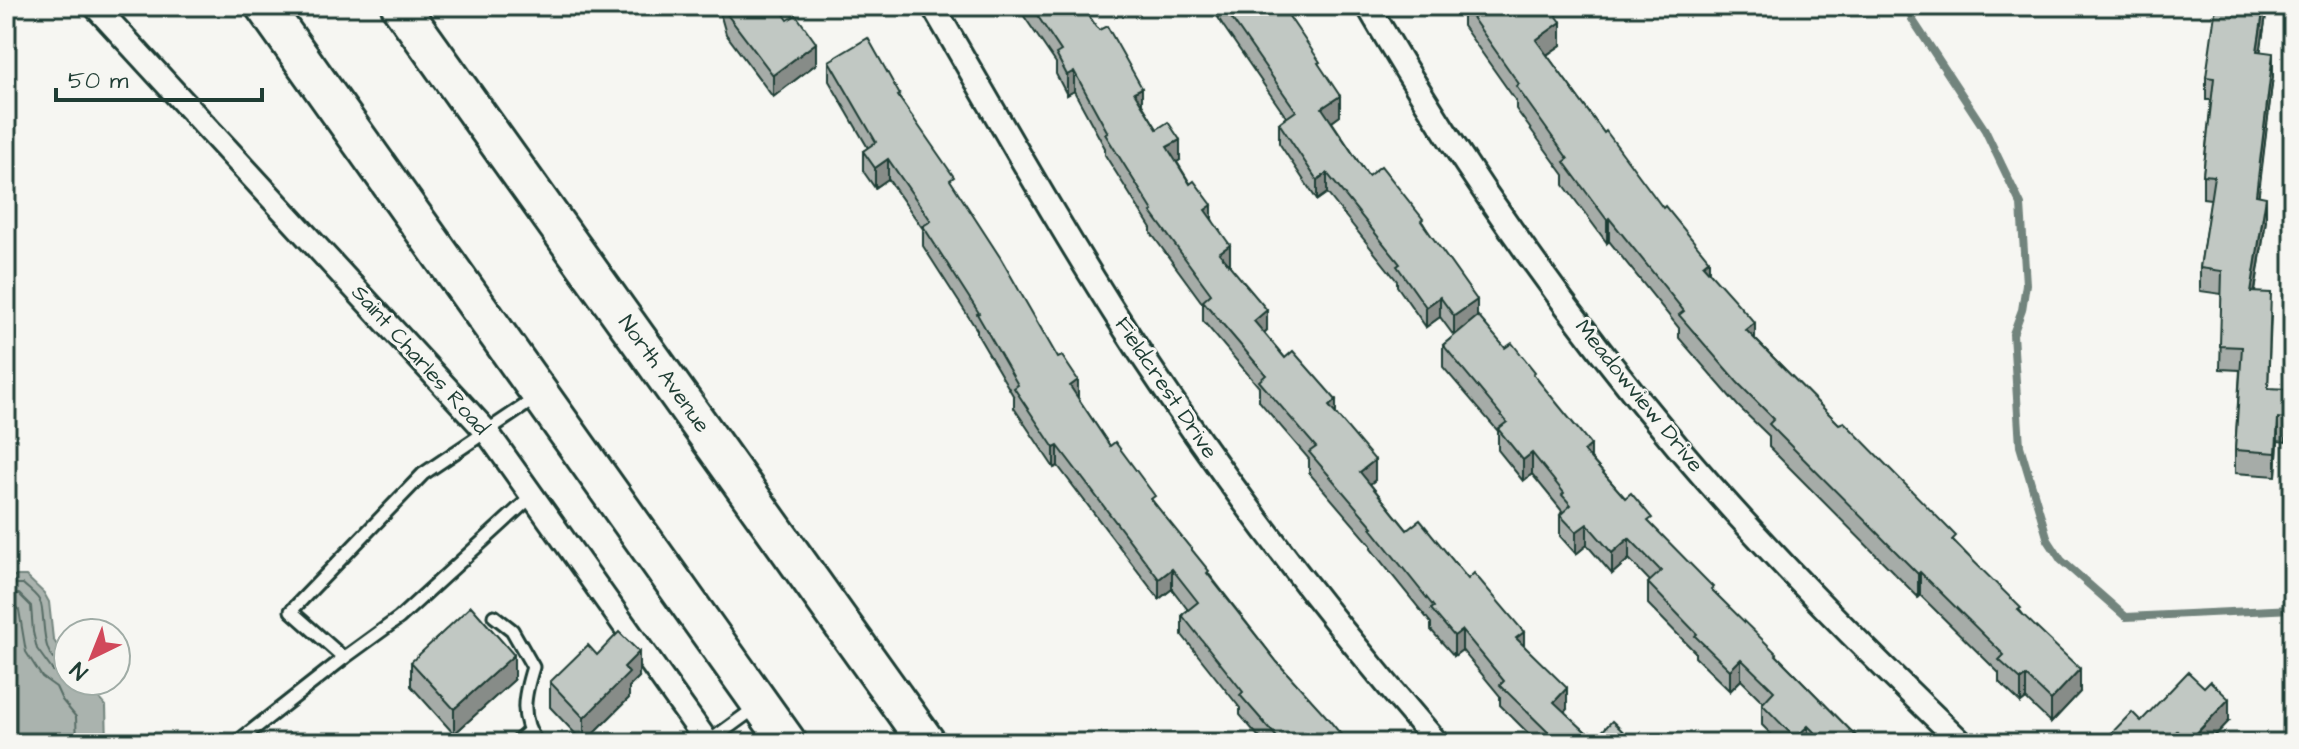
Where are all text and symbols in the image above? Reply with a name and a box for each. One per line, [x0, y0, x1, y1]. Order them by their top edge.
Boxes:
scale bar [56, 52, 262, 102]
text: 50 m [68, 64, 129, 98]
street label: Saint Charles Road [344, 278, 496, 442]
street label: North Avenue [611, 309, 717, 439]
street label: Fieldcrest Drive [1107, 311, 1225, 465]
street label: Meadowview Drive [1567, 313, 1711, 479]
north arrow [52, 617, 132, 697]
text: N [64, 654, 95, 687]

